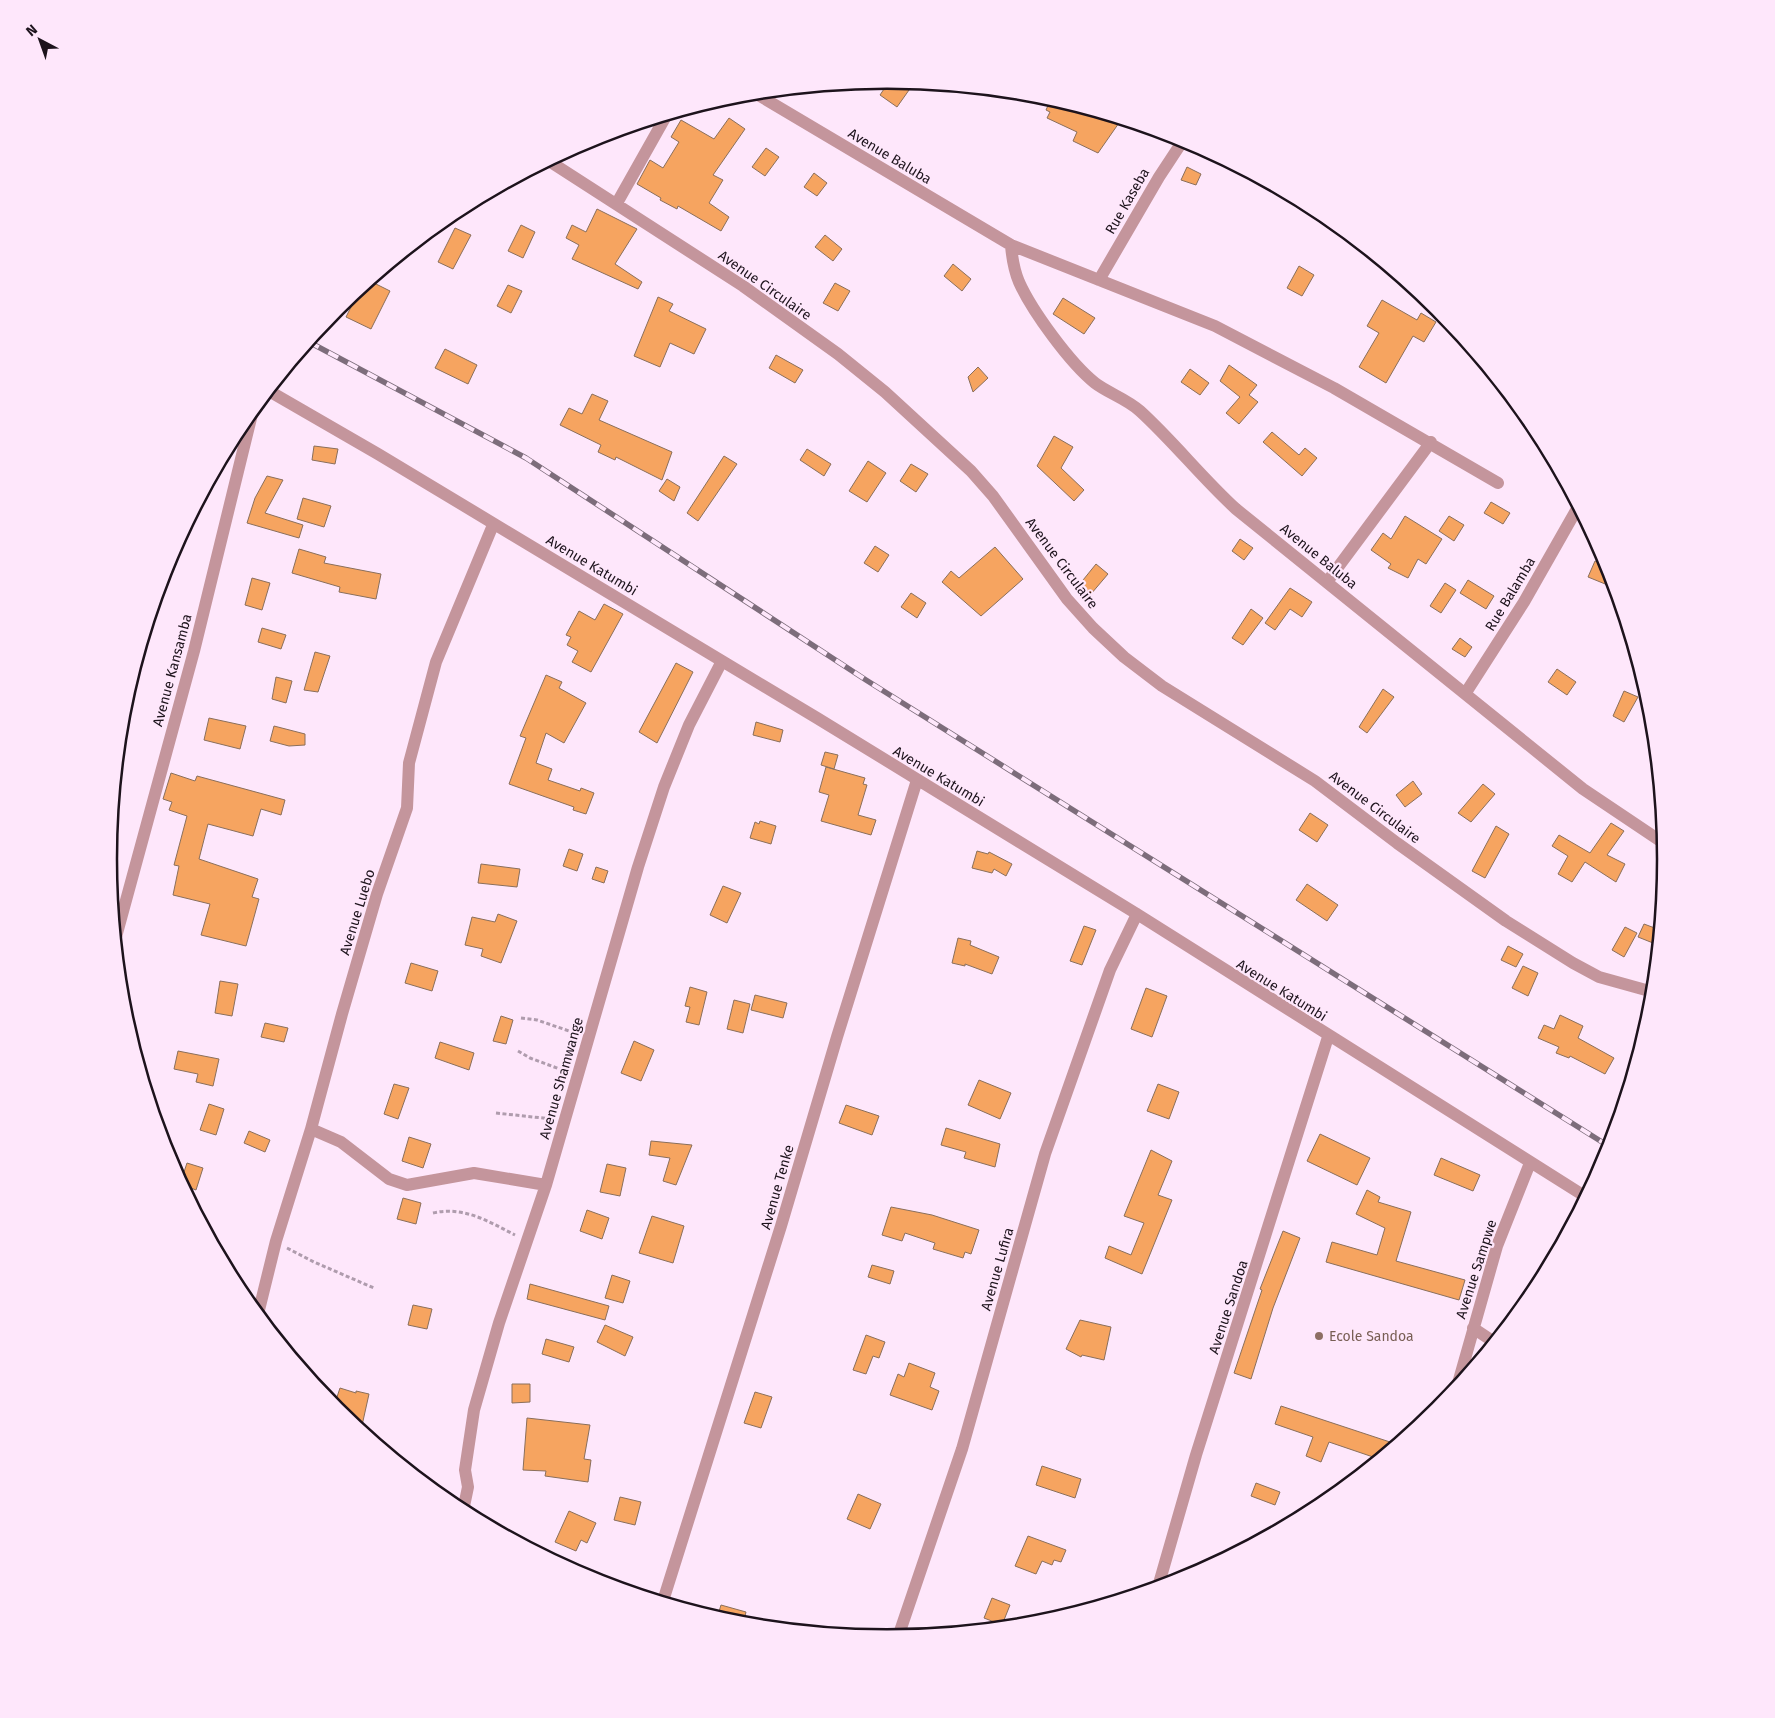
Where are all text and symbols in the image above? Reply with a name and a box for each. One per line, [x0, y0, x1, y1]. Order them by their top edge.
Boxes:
north arrow [15, 15, 65, 65]
text: N [23, 21, 41, 40]
street label: Avenue Baluba [845, 125, 935, 188]
street label: Rue Kaseba [1102, 165, 1153, 237]
street label: Avenue Circulaire [715, 247, 815, 324]
street label: Avenue Circulaire [1022, 514, 1101, 612]
street label: Avenue Baluba [1277, 520, 1361, 593]
street label: Avenue Katumbi [543, 532, 640, 599]
street label: Rue Balamba [1482, 554, 1539, 634]
street label: Avenue Kansamba [149, 612, 196, 728]
street label: Avenue Katumbi [890, 743, 987, 810]
street label: Avenue Circulaire [1326, 768, 1424, 847]
street label: Avenue Luebo [336, 867, 379, 957]
street label: Avenue Katumbi [1233, 956, 1330, 1025]
street label: Avenue Shamwange [536, 1015, 587, 1141]
street label: Avenue Tenke [757, 1143, 798, 1231]
street label: Avenue Sampwe [1452, 1217, 1501, 1321]
street label: Avenue Lufira [978, 1226, 1017, 1313]
street label: Avenue Sandoa [1205, 1258, 1252, 1356]
place label: Ecole Sandoa [1329, 1328, 1414, 1345]
marker: Ecole Sandoa [1313, 1330, 1325, 1342]

